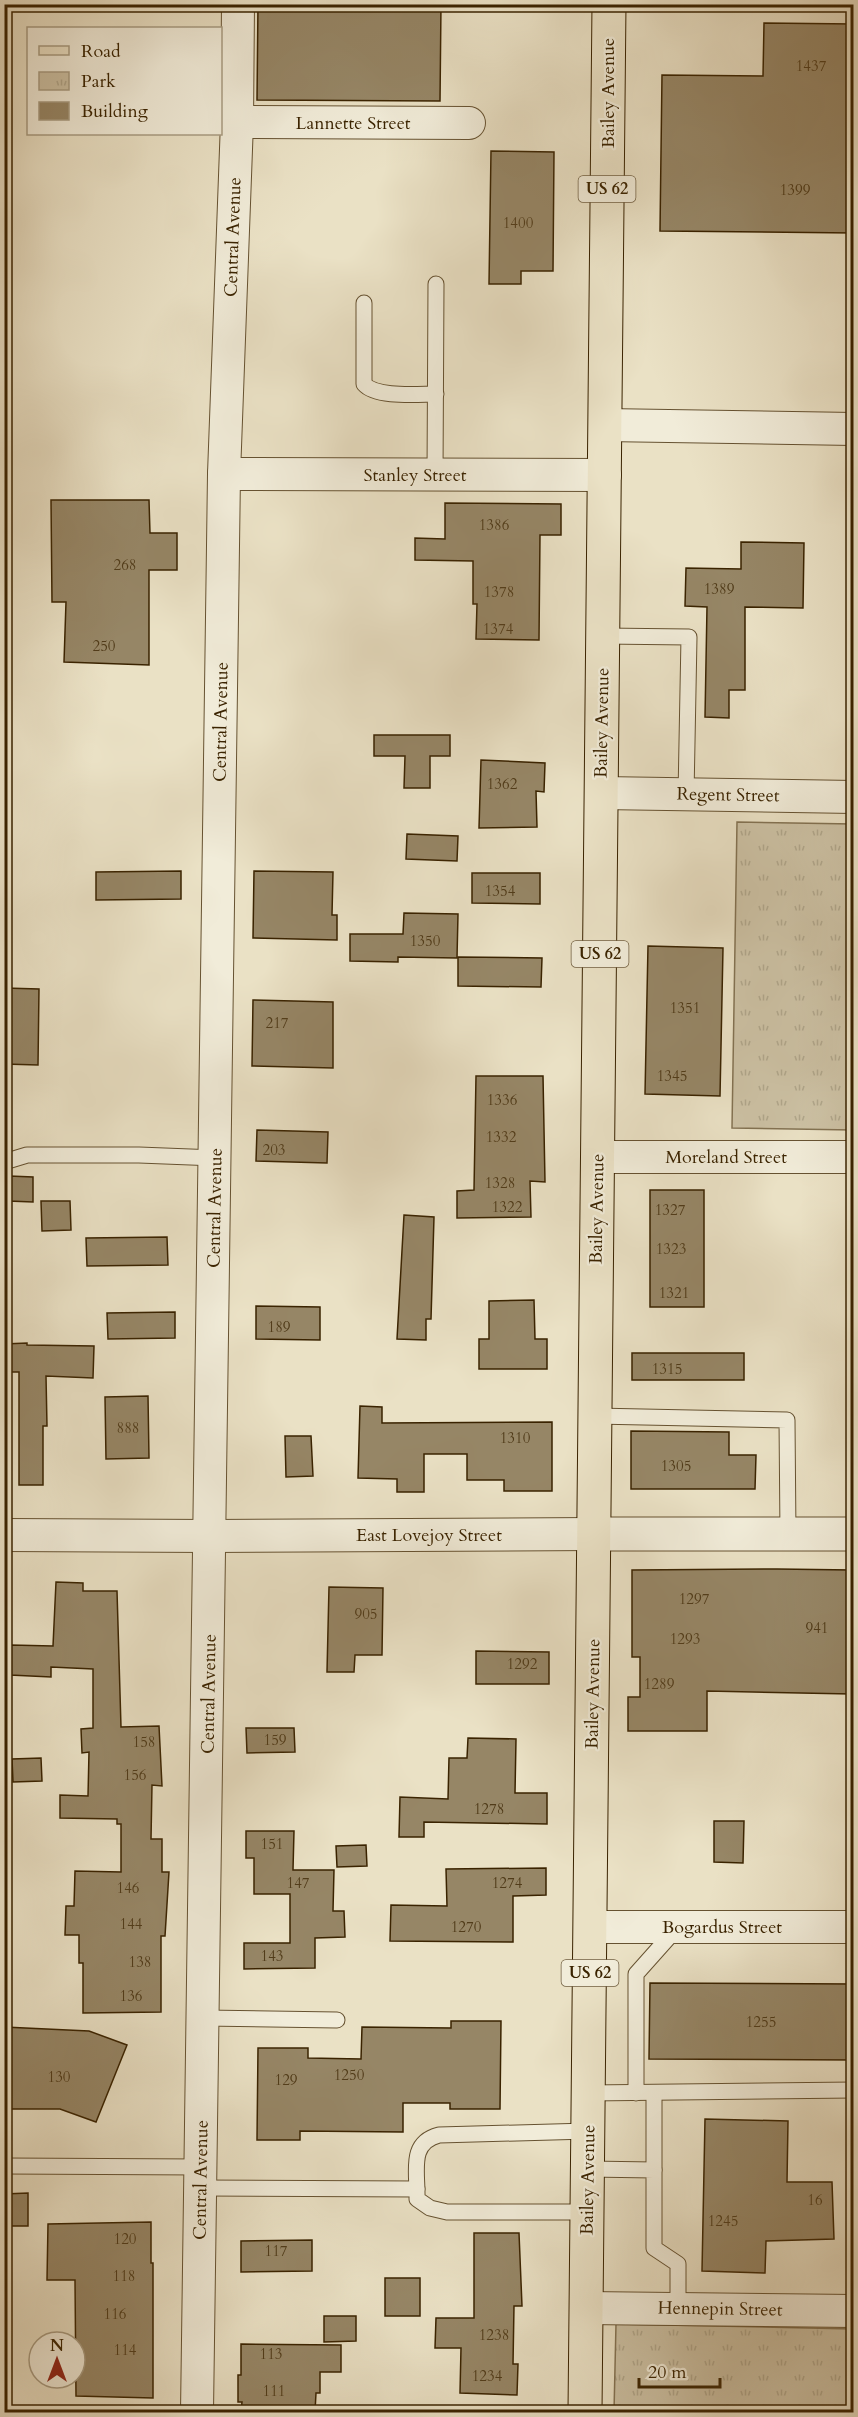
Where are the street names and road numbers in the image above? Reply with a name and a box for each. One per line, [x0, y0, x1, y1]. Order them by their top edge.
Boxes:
street label: Bailey Avenue [596, 38, 621, 148]
street label: Lannette Street [296, 111, 411, 136]
road number: US 62 [578, 176, 636, 202]
street label: Central Avenue [218, 177, 248, 297]
street label: Stanley Street [363, 463, 467, 488]
street label: Central Avenue [207, 662, 235, 782]
street label: Bailey Avenue [589, 668, 615, 778]
street label: Regent Street [676, 782, 780, 808]
road number: US 62 [572, 941, 628, 967]
street label: Moreland Street [665, 1145, 787, 1170]
street label: Central Avenue [201, 1148, 229, 1268]
street label: Bailey Avenue [584, 1154, 610, 1264]
street label: East Lovejoy Street [356, 1523, 502, 1548]
street label: Central Avenue [195, 1634, 223, 1754]
street label: Bailey Avenue [580, 1639, 606, 1749]
street label: Bogardus Street [662, 1915, 782, 1940]
road number: US 62 [562, 1960, 618, 1986]
street label: Central Avenue [187, 2120, 215, 2240]
street label: Bailey Avenue [575, 2125, 601, 2235]
street label: Hennepin Street [657, 2295, 783, 2323]

